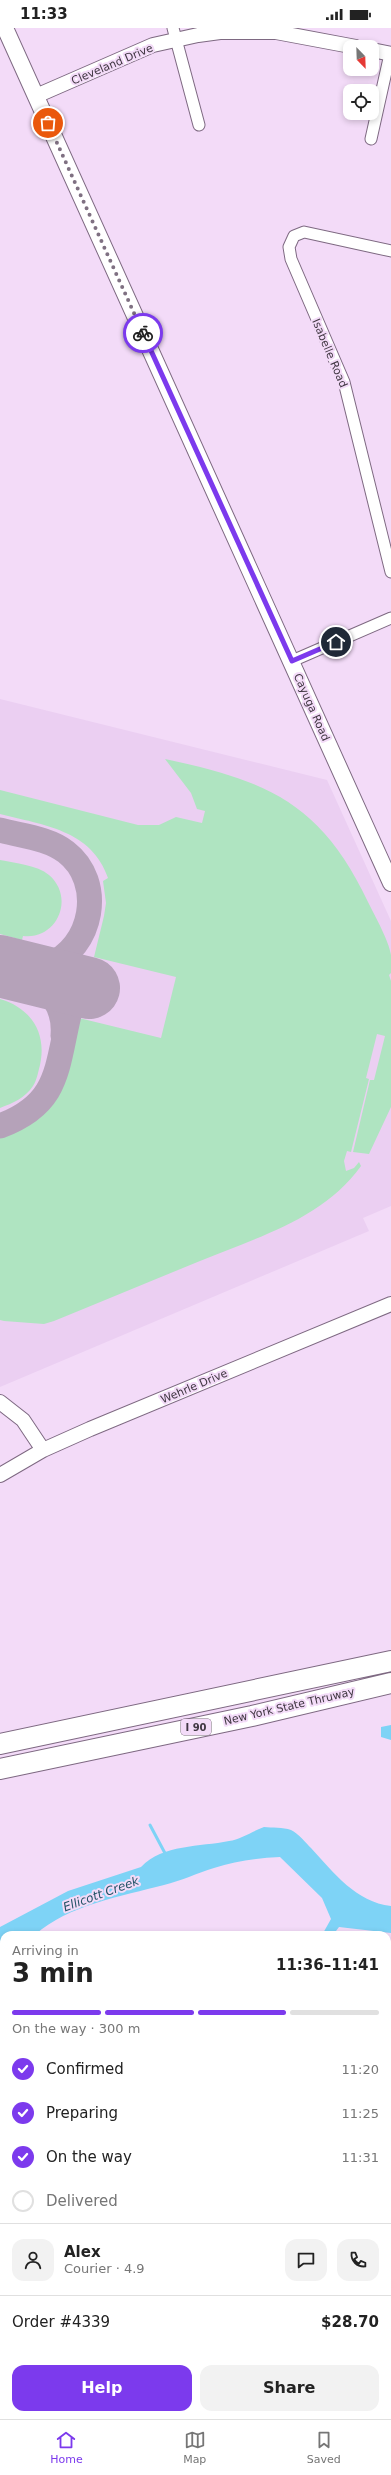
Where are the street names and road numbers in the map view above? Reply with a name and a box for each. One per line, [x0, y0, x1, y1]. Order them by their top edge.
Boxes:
street label: Cleveland Drive [69, 41, 155, 88]
street label: Isabelle Road [309, 317, 350, 390]
street label: Cayuga Road [291, 671, 332, 743]
street label: Wehrle Drive [159, 1366, 230, 1406]
street label: New York State Thruway [222, 1685, 356, 1728]
road number: I 90 [181, 1719, 211, 1735]

